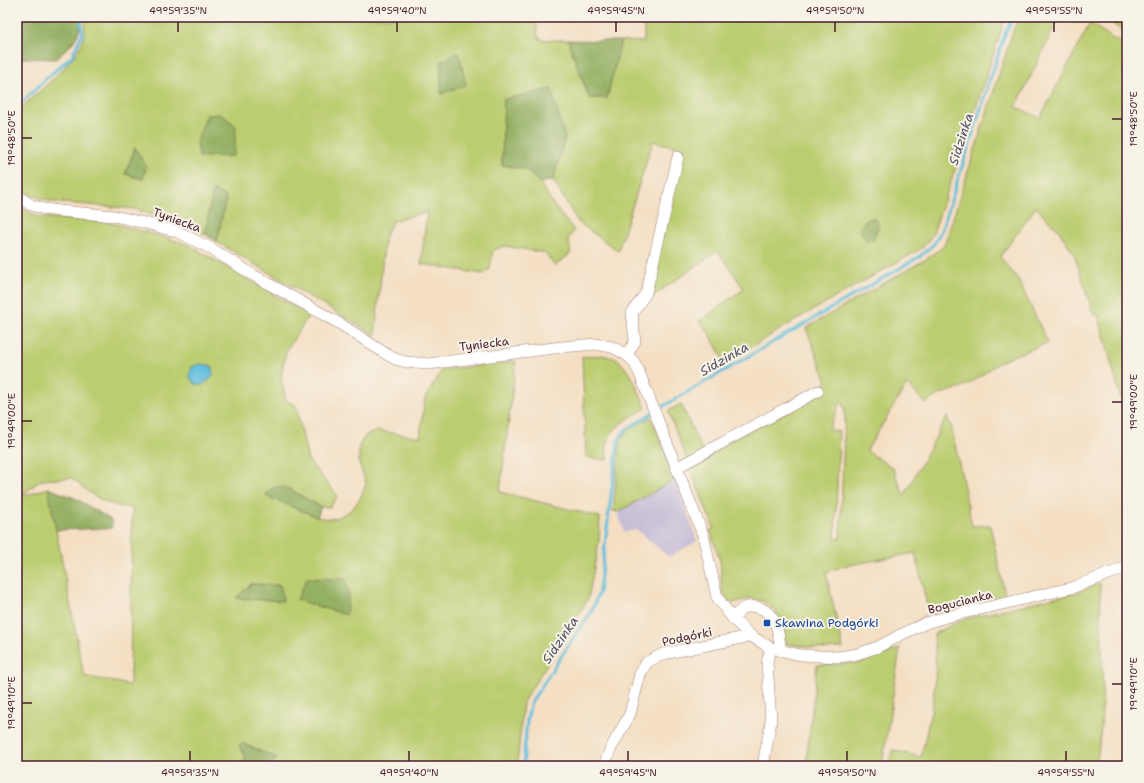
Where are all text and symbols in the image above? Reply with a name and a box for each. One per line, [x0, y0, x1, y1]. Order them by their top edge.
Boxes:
text: 49°59'35"N [149, 4, 207, 17]
text: 49°59'40"N [367, 4, 427, 17]
text: 49°59'45"N [587, 4, 645, 17]
text: 49°59'50"N [806, 4, 864, 17]
text: 49°59'55"N [1025, 4, 1083, 17]
text: 19°48'50"E [1127, 91, 1140, 147]
text: 19°48'50"E [5, 110, 18, 166]
water label: Sidzinka [945, 111, 977, 167]
street label: Tyniecka [151, 204, 204, 236]
street label: Tyniecka [458, 333, 510, 355]
water label: Sidzinka [697, 338, 751, 380]
text: 19°49'00"E [1127, 374, 1140, 430]
text: 19°49'00"E [5, 393, 18, 449]
street label: Bogucianka [926, 586, 995, 618]
water label: Sidzinka [538, 613, 582, 667]
place label: Skawina Podgórki [775, 615, 879, 631]
marker: Skawina Podgórki [762, 618, 772, 628]
street label: Podgórki [660, 624, 714, 650]
text: 19°49'10"E [1127, 657, 1140, 711]
text: 19°49'10"E [5, 676, 18, 730]
text: 49°59'35"N [161, 766, 219, 779]
text: 49°59'40"N [379, 766, 439, 779]
text: 49°59'45"N [599, 766, 657, 779]
text: 49°59'50"N [818, 766, 876, 779]
text: 49°59'55"N [1037, 766, 1095, 779]

